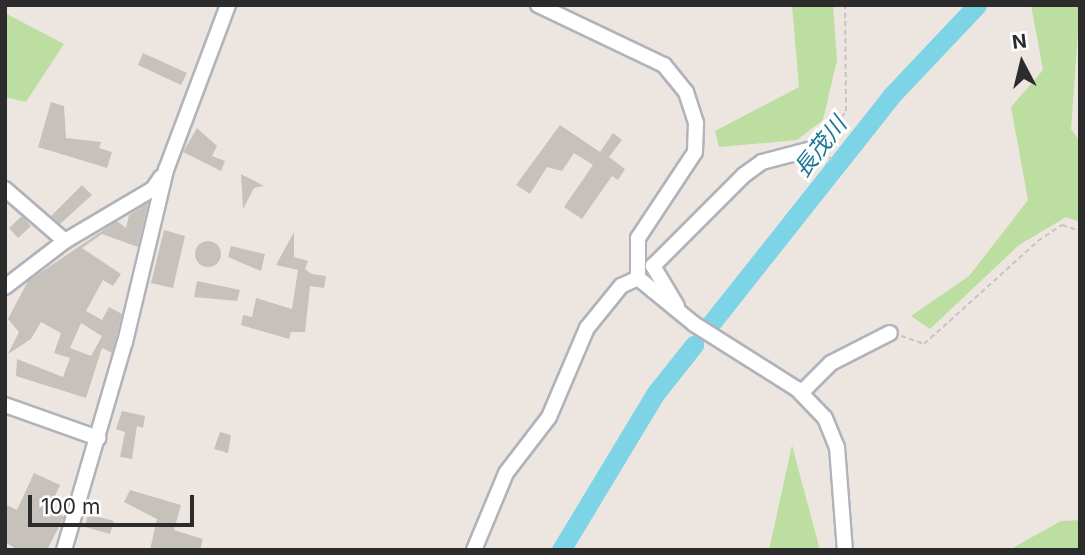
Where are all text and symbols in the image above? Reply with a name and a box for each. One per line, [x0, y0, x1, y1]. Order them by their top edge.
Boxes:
north arrow [987, 28, 1057, 98]
text: N [1011, 29, 1028, 54]
water label: 長茂川 [788, 111, 852, 183]
scale bar [32, 482, 198, 526]
text: 100 m [41, 494, 100, 519]

